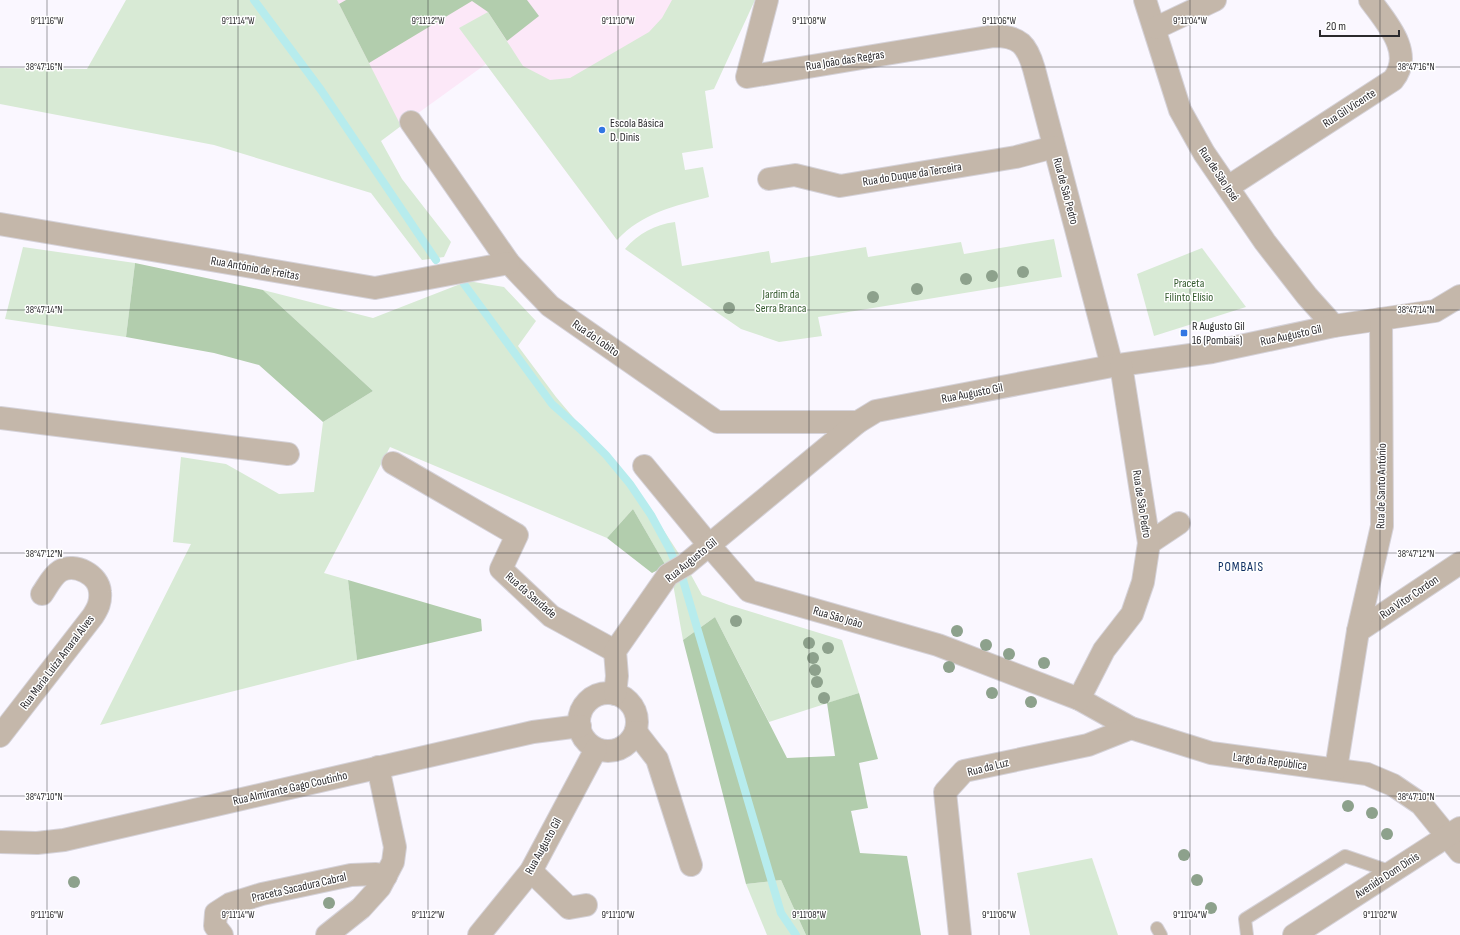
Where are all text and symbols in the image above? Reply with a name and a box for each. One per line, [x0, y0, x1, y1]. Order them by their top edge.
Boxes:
scale bar [1320, 12, 1399, 38]
text: 9°11'16"W [30, 15, 64, 27]
text: 9°11'14"W [222, 15, 255, 27]
text: 9°11'12"W [412, 15, 445, 27]
text: 9°11'10"W [601, 15, 635, 27]
text: 9°11'08"W [792, 15, 826, 27]
text: 9°11'06"W [982, 15, 1017, 27]
text: 9°11'04"W [1173, 15, 1207, 27]
text: 20 m [1326, 19, 1346, 34]
street label: Rua João das Regras [805, 47, 885, 74]
text: 38°47'16"N [25, 61, 63, 73]
text: 38°47'16"N [1397, 61, 1435, 73]
street label: Rua Gil Vicente [1320, 86, 1379, 131]
place label: Escola Básica D. Dinis [610, 116, 664, 145]
marker: Escola Básica D. Dinis [597, 125, 607, 135]
street label: Rua de São José [1195, 144, 1242, 204]
street label: Rua de São Pedro [1049, 156, 1082, 226]
street label: Rua do Duque da Terceira [862, 159, 963, 190]
street label: Rua António de Freitas [209, 253, 300, 284]
park label: Praceta Filinto Elísio [1165, 276, 1213, 305]
park label: Jardim da Serra Branca [756, 287, 807, 316]
text: 38°47'14"N [26, 304, 62, 316]
text: 38°47'14"N [1398, 304, 1434, 316]
street label: Rua do Lobito [569, 317, 622, 360]
place label: R Augusto Gil 16 (Pombais) [1192, 319, 1245, 348]
street label: Rua Augusto Gil [1259, 322, 1323, 349]
marker: R Augusto Gil 16 (Pombais) [1179, 328, 1189, 338]
street label: Rua Augusto Gil [940, 380, 1004, 407]
street label: Rua de Santo António [1373, 443, 1390, 529]
street label: Rua de São Pedro [1129, 469, 1154, 539]
street label: Rua Augusto Gil [662, 535, 720, 586]
text: 38°47'12"N [26, 548, 62, 560]
text: 38°47'12"N [1398, 548, 1434, 560]
district label: POMBAIS [1218, 559, 1264, 575]
street label: Rua da Saudade [502, 569, 559, 622]
street label: Rua Vítor Cordon [1377, 572, 1442, 623]
street label: Rua São João [811, 603, 864, 632]
street label: Rua Maria Luíza Amaral Alves [17, 612, 98, 713]
street label: Largo da República [1232, 750, 1308, 774]
street label: Rua da Luz [966, 755, 1011, 780]
street label: Rua Almirante Gago Coutinho [231, 768, 349, 809]
text: 38°47'10"N [25, 791, 63, 803]
text: 38°47'10"N [1397, 791, 1435, 803]
street label: Rua Augusto Gil [522, 815, 565, 877]
street label: Avenida Dom Dinis [1351, 849, 1422, 902]
street label: Praceta Sacadura Cabral [250, 869, 348, 906]
text: 9°11'16"W [30, 909, 64, 921]
text: 9°11'14"W [222, 909, 255, 921]
text: 9°11'12"W [412, 909, 445, 921]
text: 9°11'10"W [601, 909, 635, 921]
text: 9°11'08"W [792, 909, 826, 921]
text: 9°11'06"W [982, 909, 1017, 921]
text: 9°11'04"W [1173, 909, 1207, 921]
text: 9°11'02"W [1363, 909, 1397, 921]

